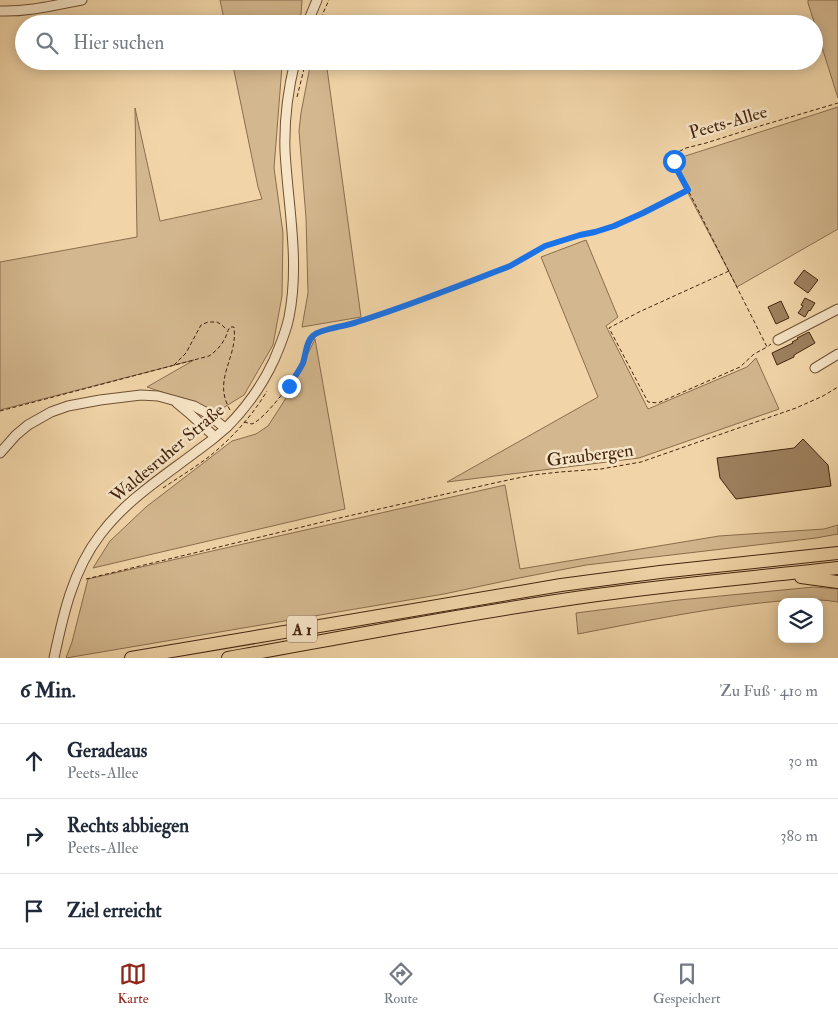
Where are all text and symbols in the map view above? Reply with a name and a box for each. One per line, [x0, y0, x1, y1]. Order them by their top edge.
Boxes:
search box [15, 15, 823, 70]
icon: search [33, 29, 61, 57]
text: Hier suchen [73, 31, 164, 55]
street label: Peets-Allee [686, 100, 770, 145]
route start [663, 150, 686, 173]
route end [278, 375, 301, 398]
street label: Waldesruher Straße [105, 399, 229, 508]
street label: Graubergen [545, 439, 635, 472]
map controls [778, 598, 823, 643]
button: layers [778, 598, 823, 643]
road number: A 1 [287, 616, 317, 642]
text: 6 Min. [20, 677, 76, 704]
text: Zu Fuß · 410 m [720, 681, 818, 701]
text: Geradeaus [67, 739, 147, 763]
icon: ahead [20, 747, 48, 775]
text: 30 m [788, 751, 818, 771]
text: Peets-Allee [67, 763, 138, 783]
text: Rechts abbiegen [67, 814, 189, 838]
icon: right [20, 822, 48, 850]
text: 380 m [780, 826, 818, 846]
text: Peets-Allee [67, 838, 138, 858]
icon: arrive [20, 897, 48, 925]
text: Ziel erreicht [67, 899, 162, 923]
tab: Karte [118, 960, 149, 1007]
tab: Route [384, 960, 418, 1007]
tab: Gespeichert [653, 960, 720, 1007]

